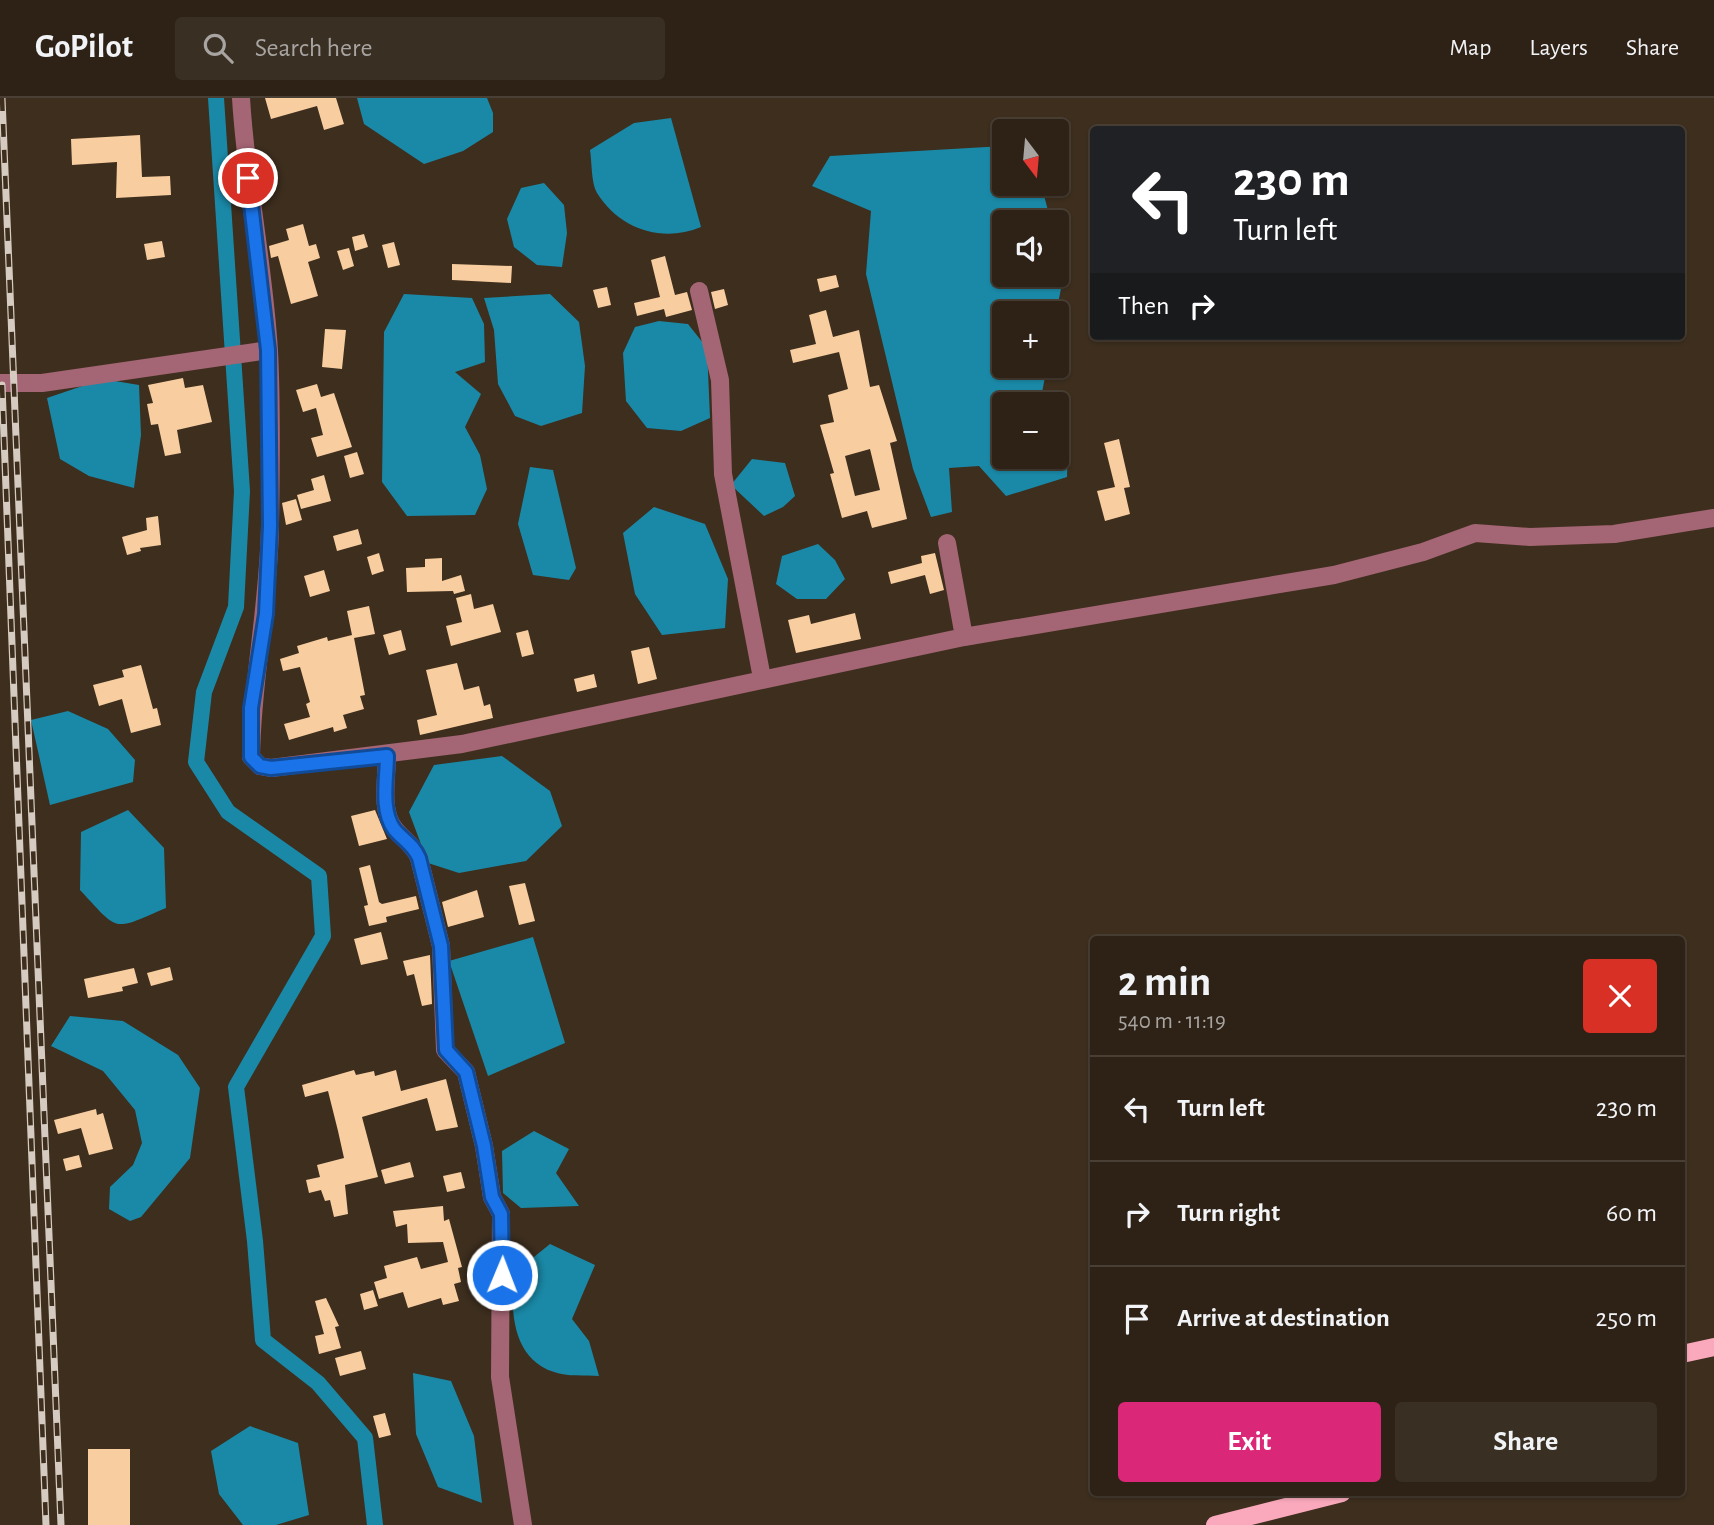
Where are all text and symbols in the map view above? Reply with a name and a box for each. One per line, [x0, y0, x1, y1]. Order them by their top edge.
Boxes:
search box [175, 17, 665, 80]
icon: search [199, 29, 237, 67]
text: GoPilot [35, 31, 133, 64]
text: Search here [255, 35, 372, 61]
text: Map [1449, 36, 1491, 60]
text: Layers [1529, 36, 1588, 60]
text: Share [1626, 36, 1679, 60]
north arrow [992, 119, 1069, 196]
map controls [992, 119, 1069, 469]
pin [218, 148, 278, 208]
icon: left [1118, 154, 1209, 245]
text: 230 m [1233, 156, 1350, 205]
icon: arrive [229, 159, 267, 197]
button: sound [992, 210, 1069, 287]
text: Turn left [1233, 214, 1337, 246]
icon: right [1183, 287, 1221, 325]
text: Then [1118, 293, 1169, 319]
button: + [992, 301, 1069, 378]
button: − [992, 392, 1069, 469]
button: close [1583, 959, 1657, 1033]
text: 2 min [1118, 961, 1211, 1003]
text: 540 m · 11:19 [1118, 1010, 1226, 1033]
icon: left [1118, 1090, 1156, 1128]
text: Turn left [1177, 1095, 1265, 1121]
text: 230 m [1596, 1095, 1657, 1121]
icon: right [1118, 1195, 1156, 1233]
text: Turn right [1177, 1200, 1280, 1226]
text: 60 m [1606, 1200, 1657, 1226]
position arrow [465, 1238, 539, 1312]
icon: arrive [1118, 1300, 1156, 1338]
text: Arrive at destination [1177, 1305, 1390, 1331]
text: 250 m [1595, 1305, 1657, 1331]
button: Exit [1118, 1402, 1381, 1482]
button: Share [1395, 1402, 1657, 1482]

